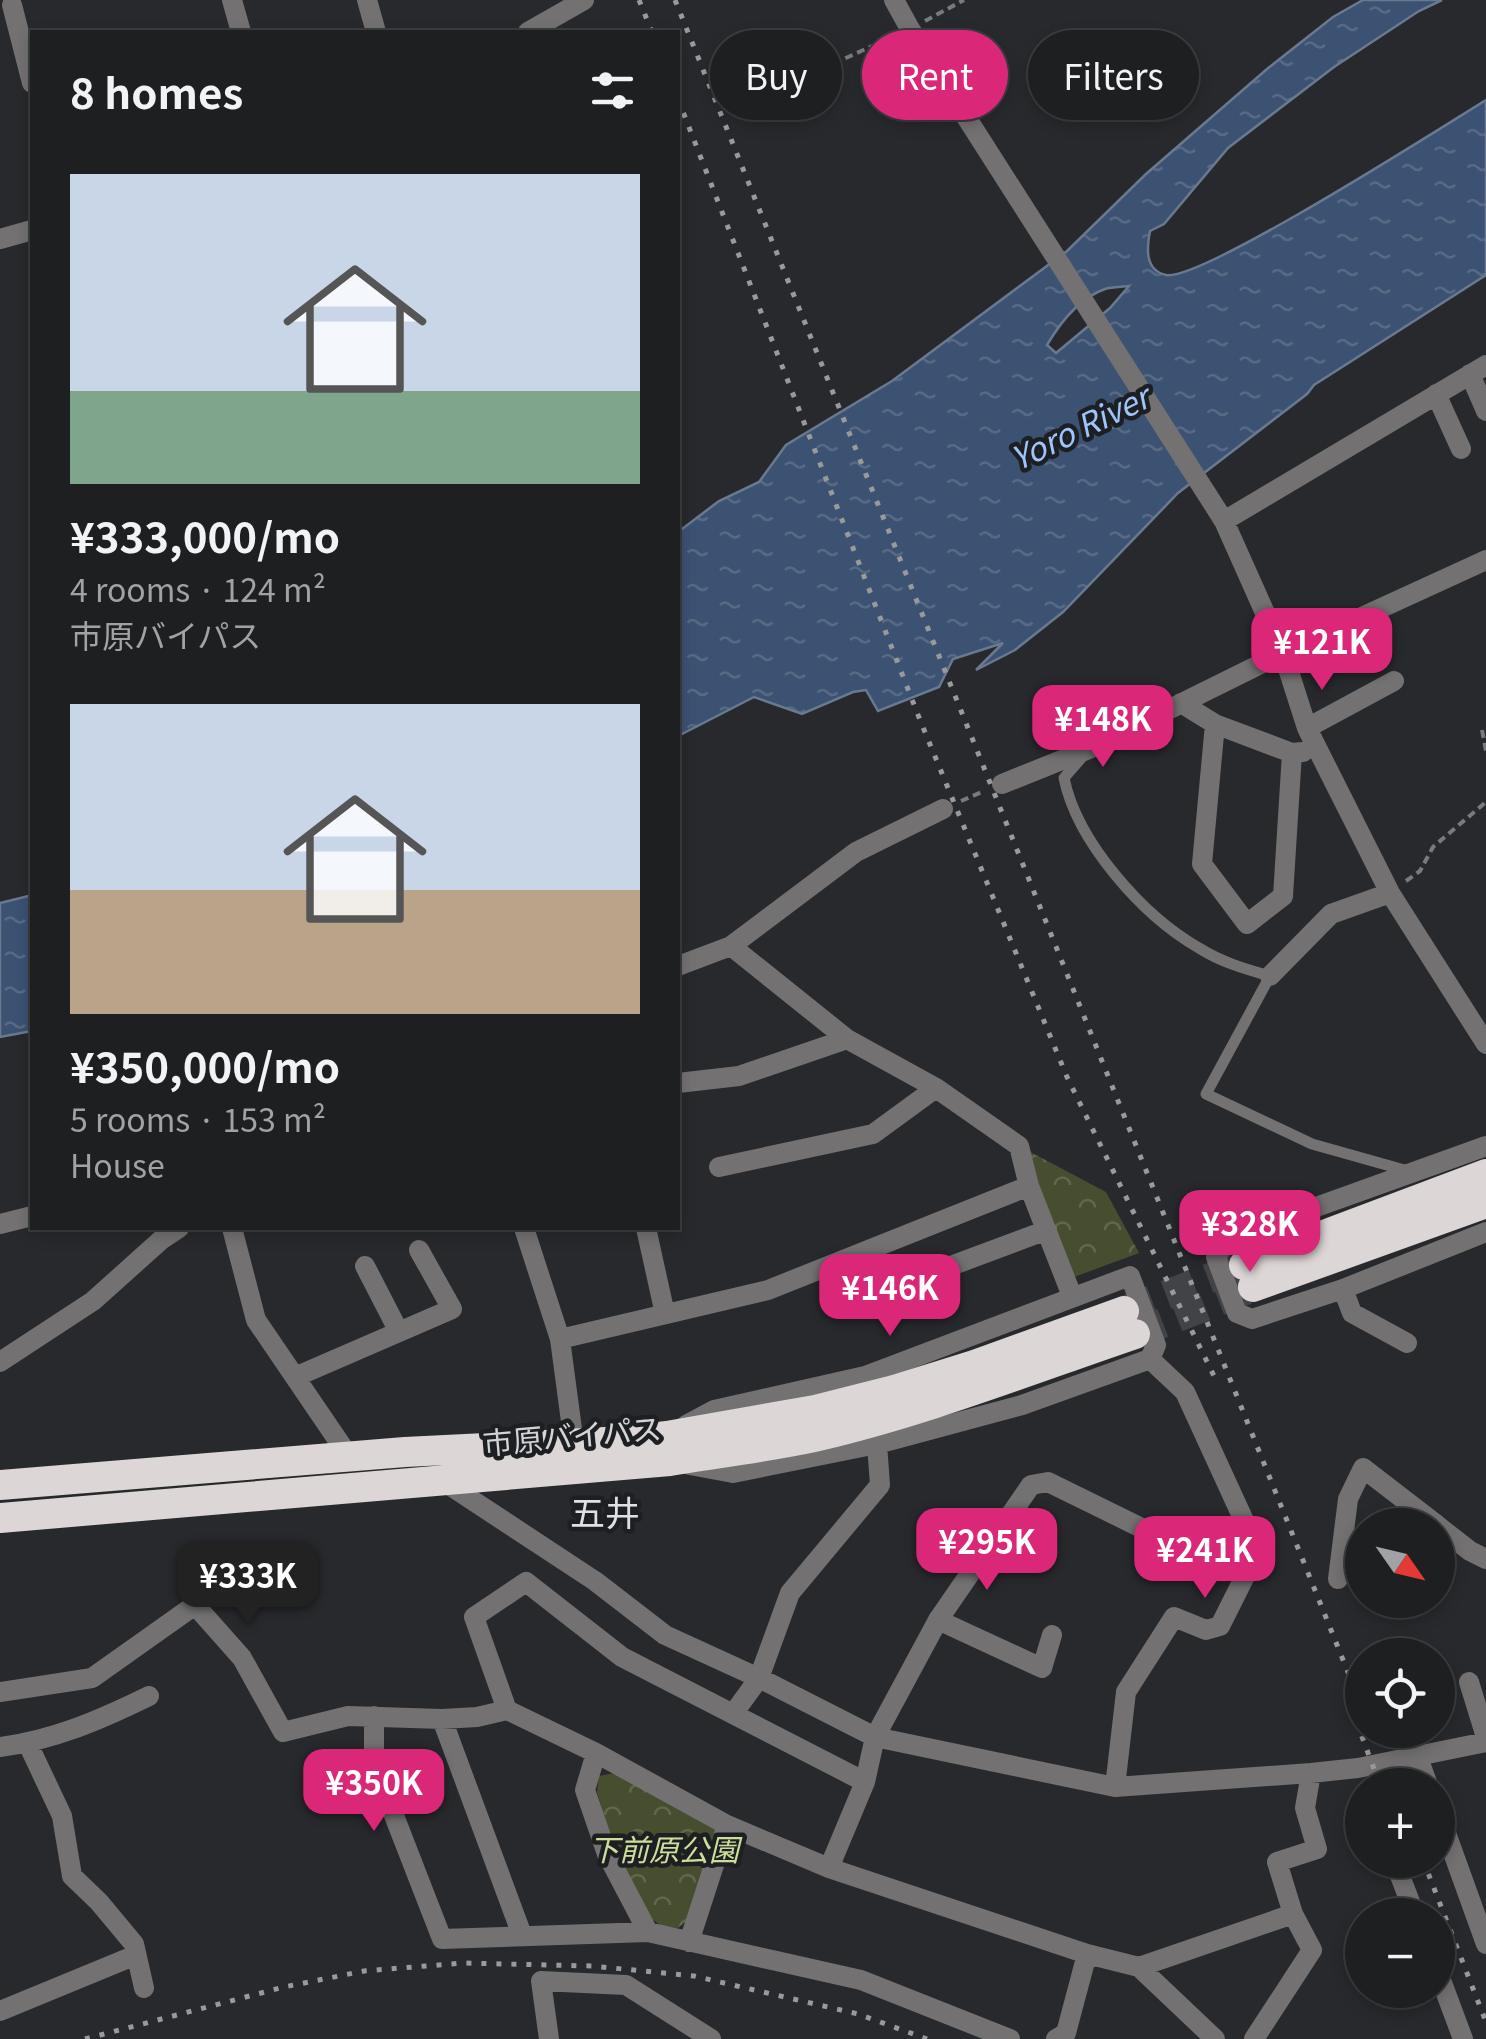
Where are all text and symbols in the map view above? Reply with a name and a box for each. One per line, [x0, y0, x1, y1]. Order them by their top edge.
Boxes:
chip: Buy [710, 30, 842, 120]
chip: Rent [862, 30, 1008, 120]
chip: Filters [1028, 30, 1199, 120]
text: 8 homes [70, 60, 243, 121]
icon: filters [585, 63, 640, 118]
icon: home [265, 239, 445, 419]
water label: Yoro River [1002, 371, 1160, 479]
text: ¥333,000/mo [70, 504, 340, 565]
text: 4 rooms · 124 m² [70, 565, 326, 611]
pin: ¥121K [1252, 608, 1392, 693]
text: 市原バイパス [70, 611, 261, 657]
text: ¥121K [1273, 617, 1371, 663]
pin: ¥148K [1033, 685, 1173, 770]
text: ¥148K [1054, 694, 1152, 740]
icon: home [265, 769, 445, 949]
text: ¥350,000/mo [70, 1034, 340, 1095]
text: 5 rooms · 153 m² [70, 1095, 326, 1141]
text: House [70, 1141, 165, 1187]
pin: ¥328K [1180, 1190, 1320, 1275]
text: ¥328K [1201, 1199, 1299, 1245]
pin: ¥146K [820, 1254, 960, 1339]
text: ¥146K [841, 1263, 939, 1309]
street label: 市原バイパス [481, 1404, 663, 1464]
district label: 五井 [570, 1485, 640, 1536]
pin: ¥295K [917, 1508, 1057, 1593]
north arrow [1345, 1508, 1455, 1618]
map controls [1345, 1508, 1455, 2008]
pin: ¥241K [1135, 1516, 1275, 1601]
text: ¥295K [938, 1517, 1036, 1563]
text: ¥241K [1156, 1525, 1254, 1571]
pin: ¥333K [178, 1542, 318, 1627]
text: ¥333K [199, 1551, 297, 1597]
button: locate [1345, 1638, 1455, 1748]
pin: ¥350K [304, 1749, 444, 1834]
text: ¥350K [325, 1758, 423, 1804]
button: + [1345, 1768, 1455, 1878]
park label: 下前原公園 [589, 1826, 743, 1870]
button: − [1345, 1898, 1455, 2008]

